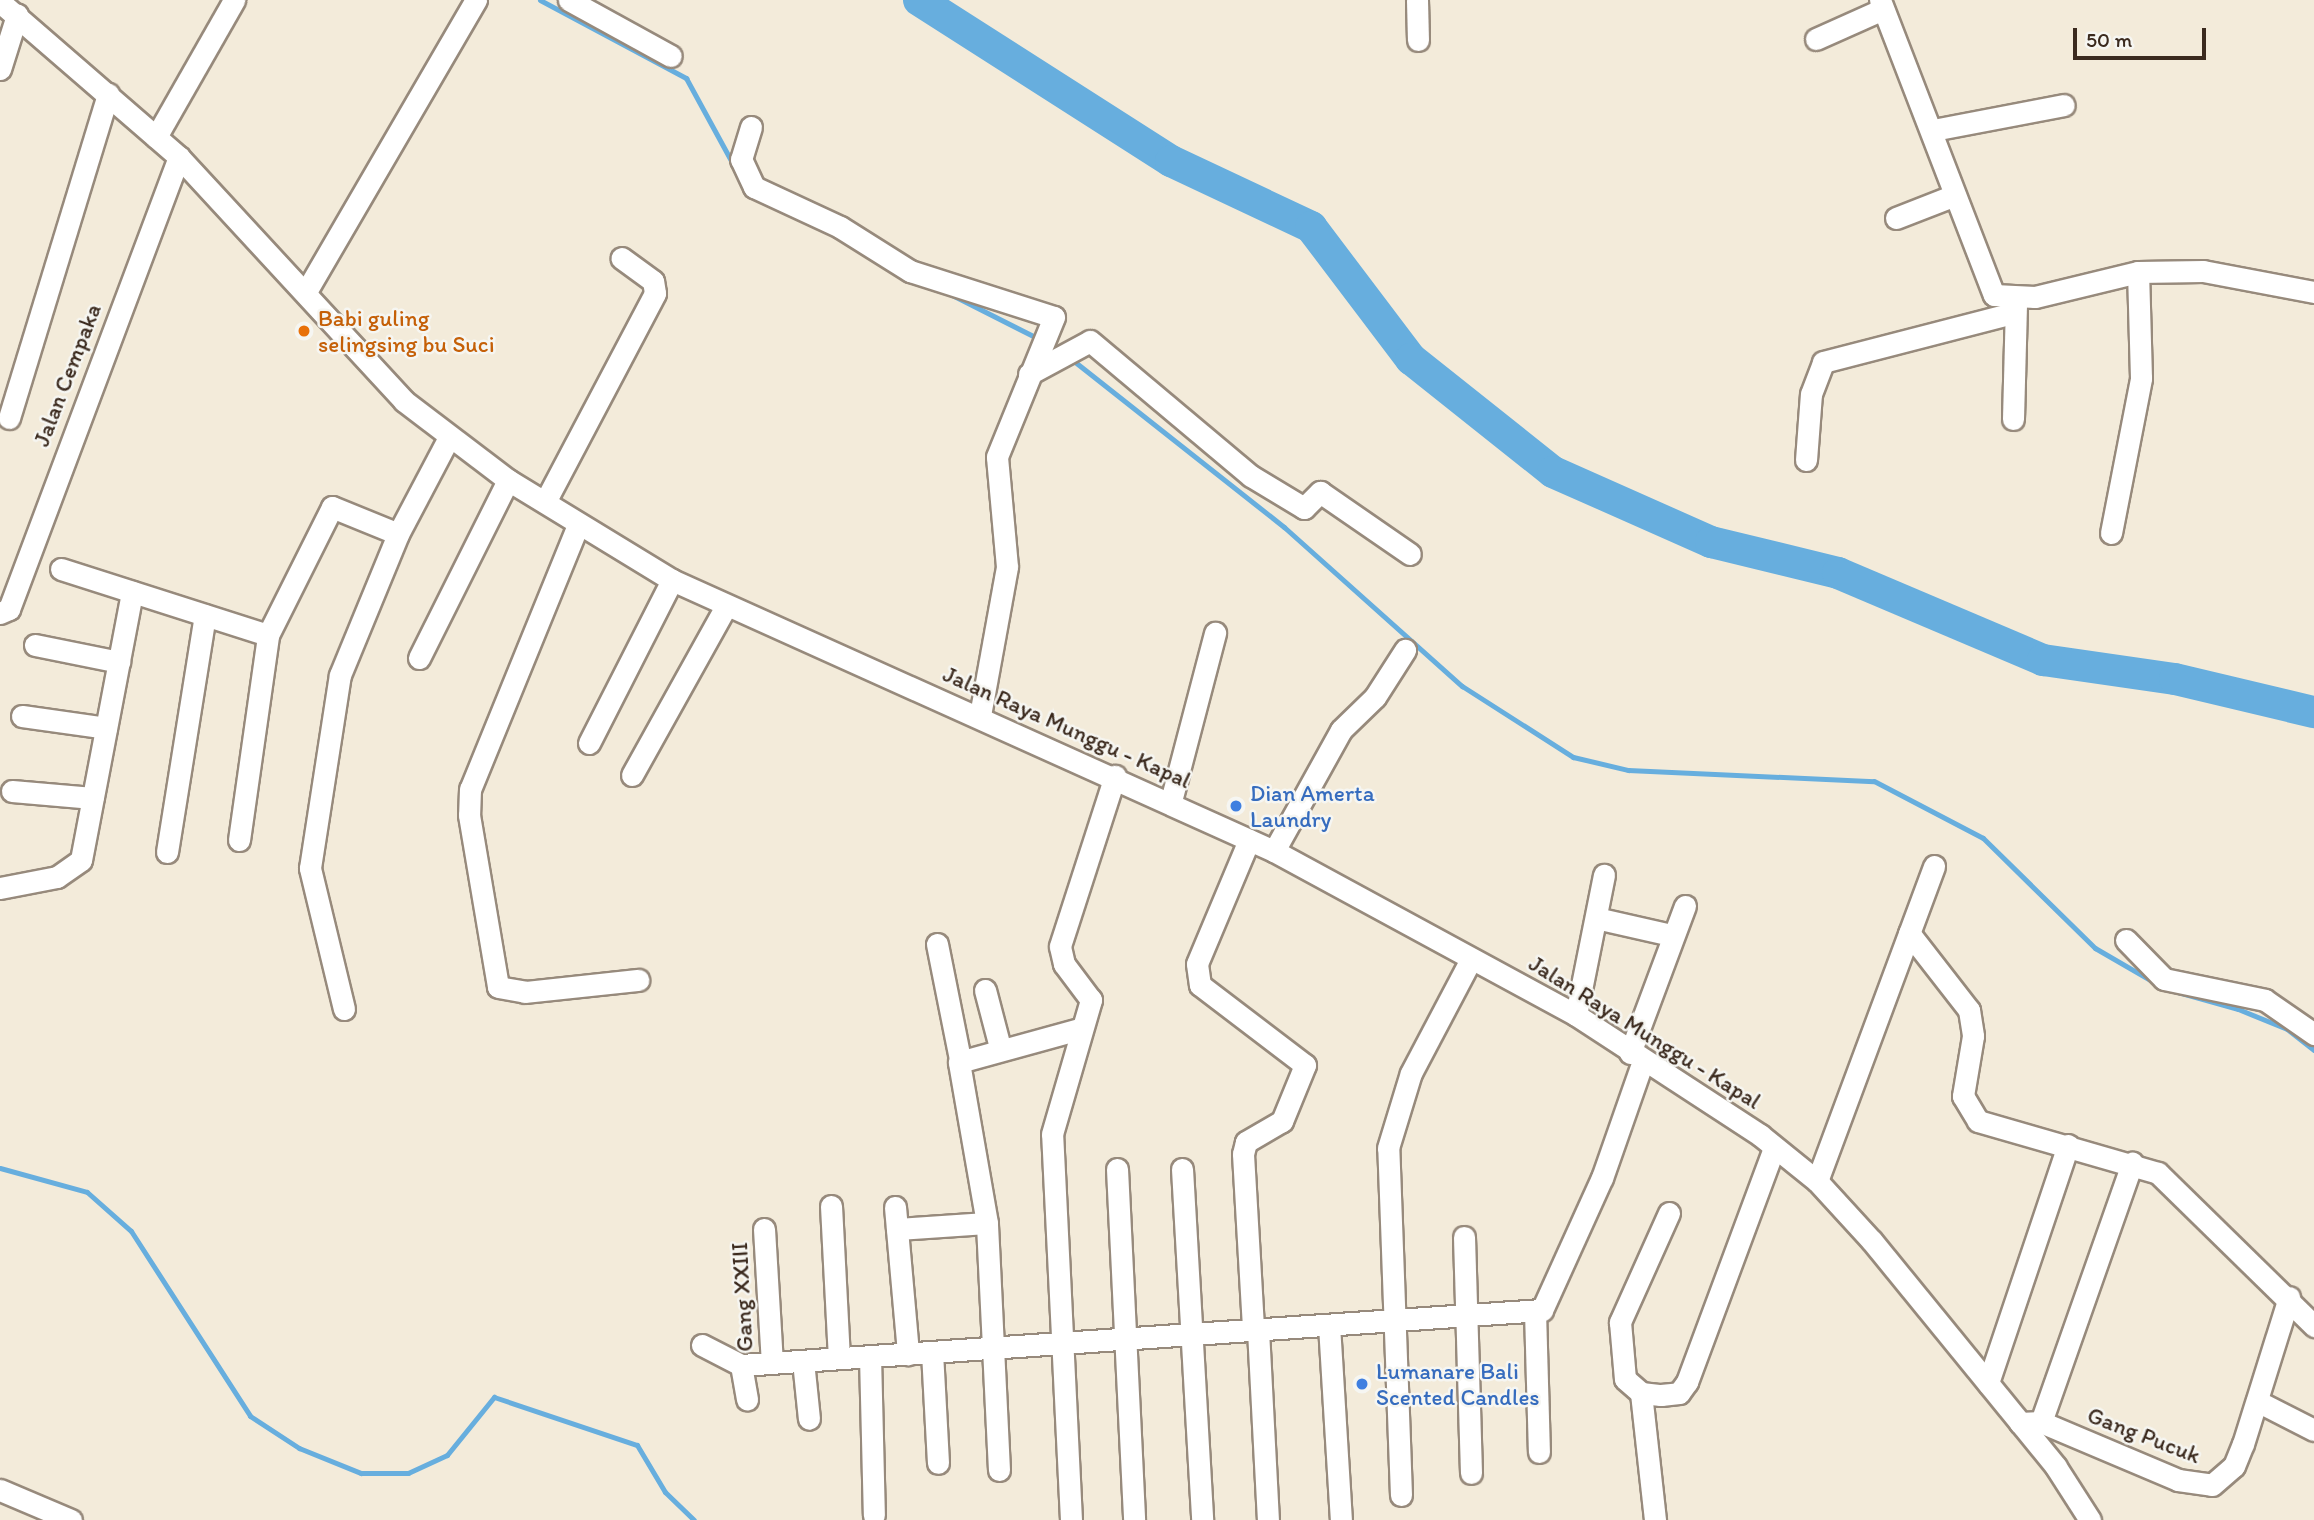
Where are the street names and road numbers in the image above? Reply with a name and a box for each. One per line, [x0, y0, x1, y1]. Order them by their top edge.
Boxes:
street label: Jalan Cempaka [27, 300, 107, 450]
street label: Jalan Raya Munggu - Kapal [939, 660, 1195, 794]
street label: Jalan Raya Munggu - Kapal [1524, 950, 1766, 1114]
street label: Gang XXIII [725, 1242, 759, 1352]
street label: Gang Pucuk [2084, 1401, 2204, 1469]

